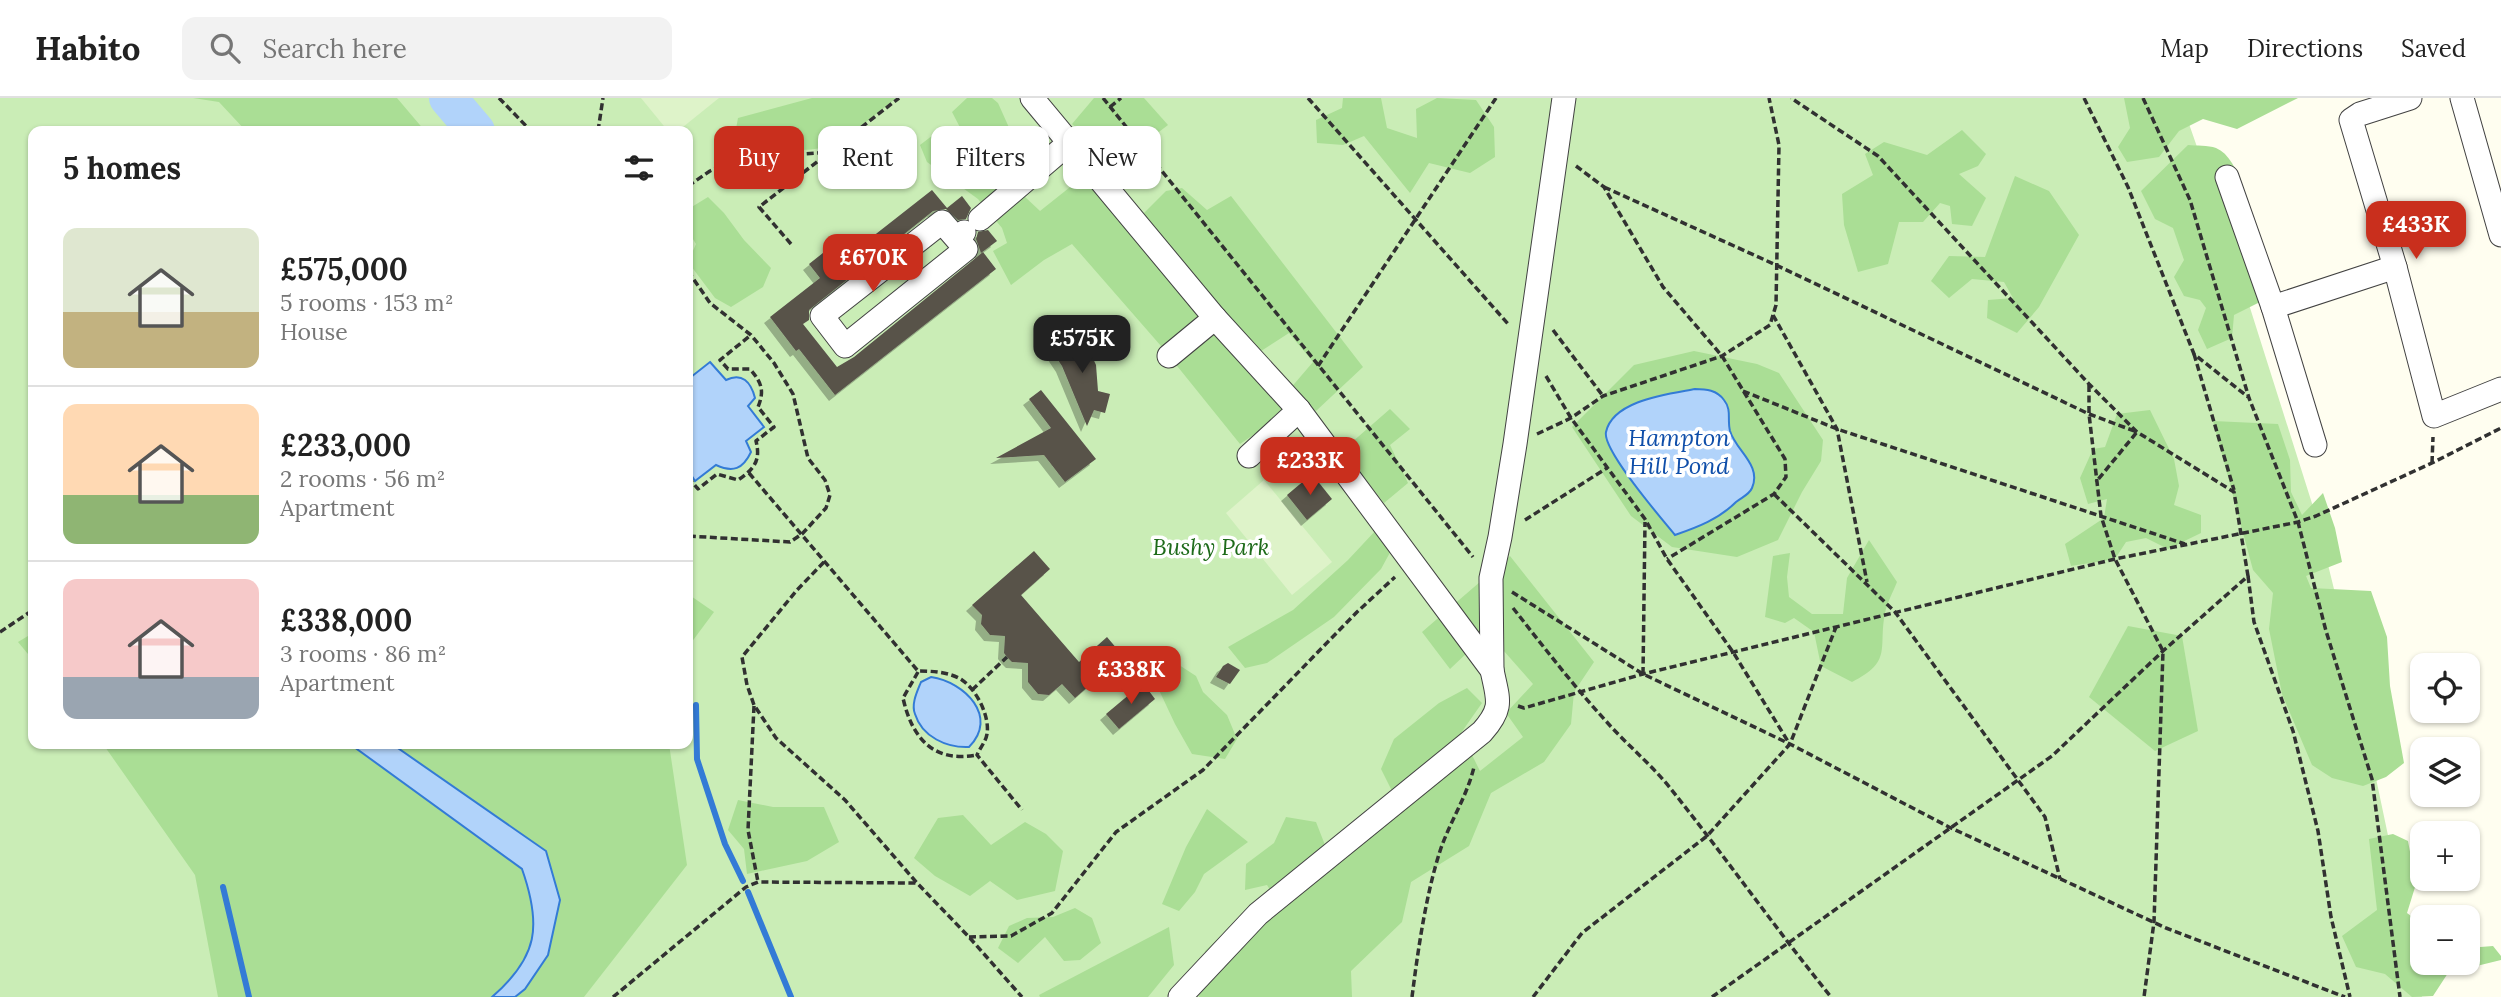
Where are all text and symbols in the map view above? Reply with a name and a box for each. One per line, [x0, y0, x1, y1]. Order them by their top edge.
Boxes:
search box [182, 17, 672, 80]
text: Habito [35, 27, 140, 69]
icon: search [206, 29, 244, 67]
text: Search here [262, 32, 407, 65]
text: Map [2160, 33, 2209, 64]
text: Directions [2247, 33, 2363, 64]
text: Saved [2401, 33, 2466, 64]
chip: Buy [714, 126, 804, 189]
chip: Rent [818, 126, 917, 189]
chip: Filters [931, 126, 1049, 189]
chip: New [1063, 126, 1161, 189]
text: 5 homes [63, 149, 181, 187]
icon: filters [620, 149, 658, 187]
pin: £433K [2367, 202, 2465, 261]
text: £433K [2382, 209, 2450, 238]
pin: £670K [824, 234, 922, 294]
text: £670K [839, 242, 907, 271]
text: £575,000 [280, 250, 408, 288]
icon: home [119, 256, 203, 340]
text: 5 rooms · 153 m² [280, 288, 454, 317]
pin: £575K [1033, 316, 1131, 375]
text: House [280, 317, 348, 346]
text: £575K [1049, 323, 1115, 352]
water label: Hampton Hill Pond [1628, 422, 1730, 481]
text: £233,000 [280, 426, 411, 464]
icon: home [119, 432, 203, 516]
pin: £233K [1261, 438, 1359, 497]
text: £233K [1276, 445, 1344, 474]
text: 2 rooms · 56 m² [280, 464, 445, 493]
text: Apartment [280, 493, 395, 522]
park label: Bushy Park [1153, 532, 1270, 561]
text: £338,000 [280, 601, 412, 639]
icon: home [119, 607, 203, 691]
text: 3 rooms · 86 m² [280, 639, 446, 668]
pin: £338K [1082, 646, 1180, 706]
map controls [2410, 653, 2480, 975]
button: locate [2410, 653, 2480, 723]
text: £338K [1097, 654, 1165, 683]
text: Apartment [280, 668, 395, 697]
button: layers [2410, 737, 2480, 807]
button: + [2410, 821, 2480, 891]
button: − [2410, 905, 2480, 975]

